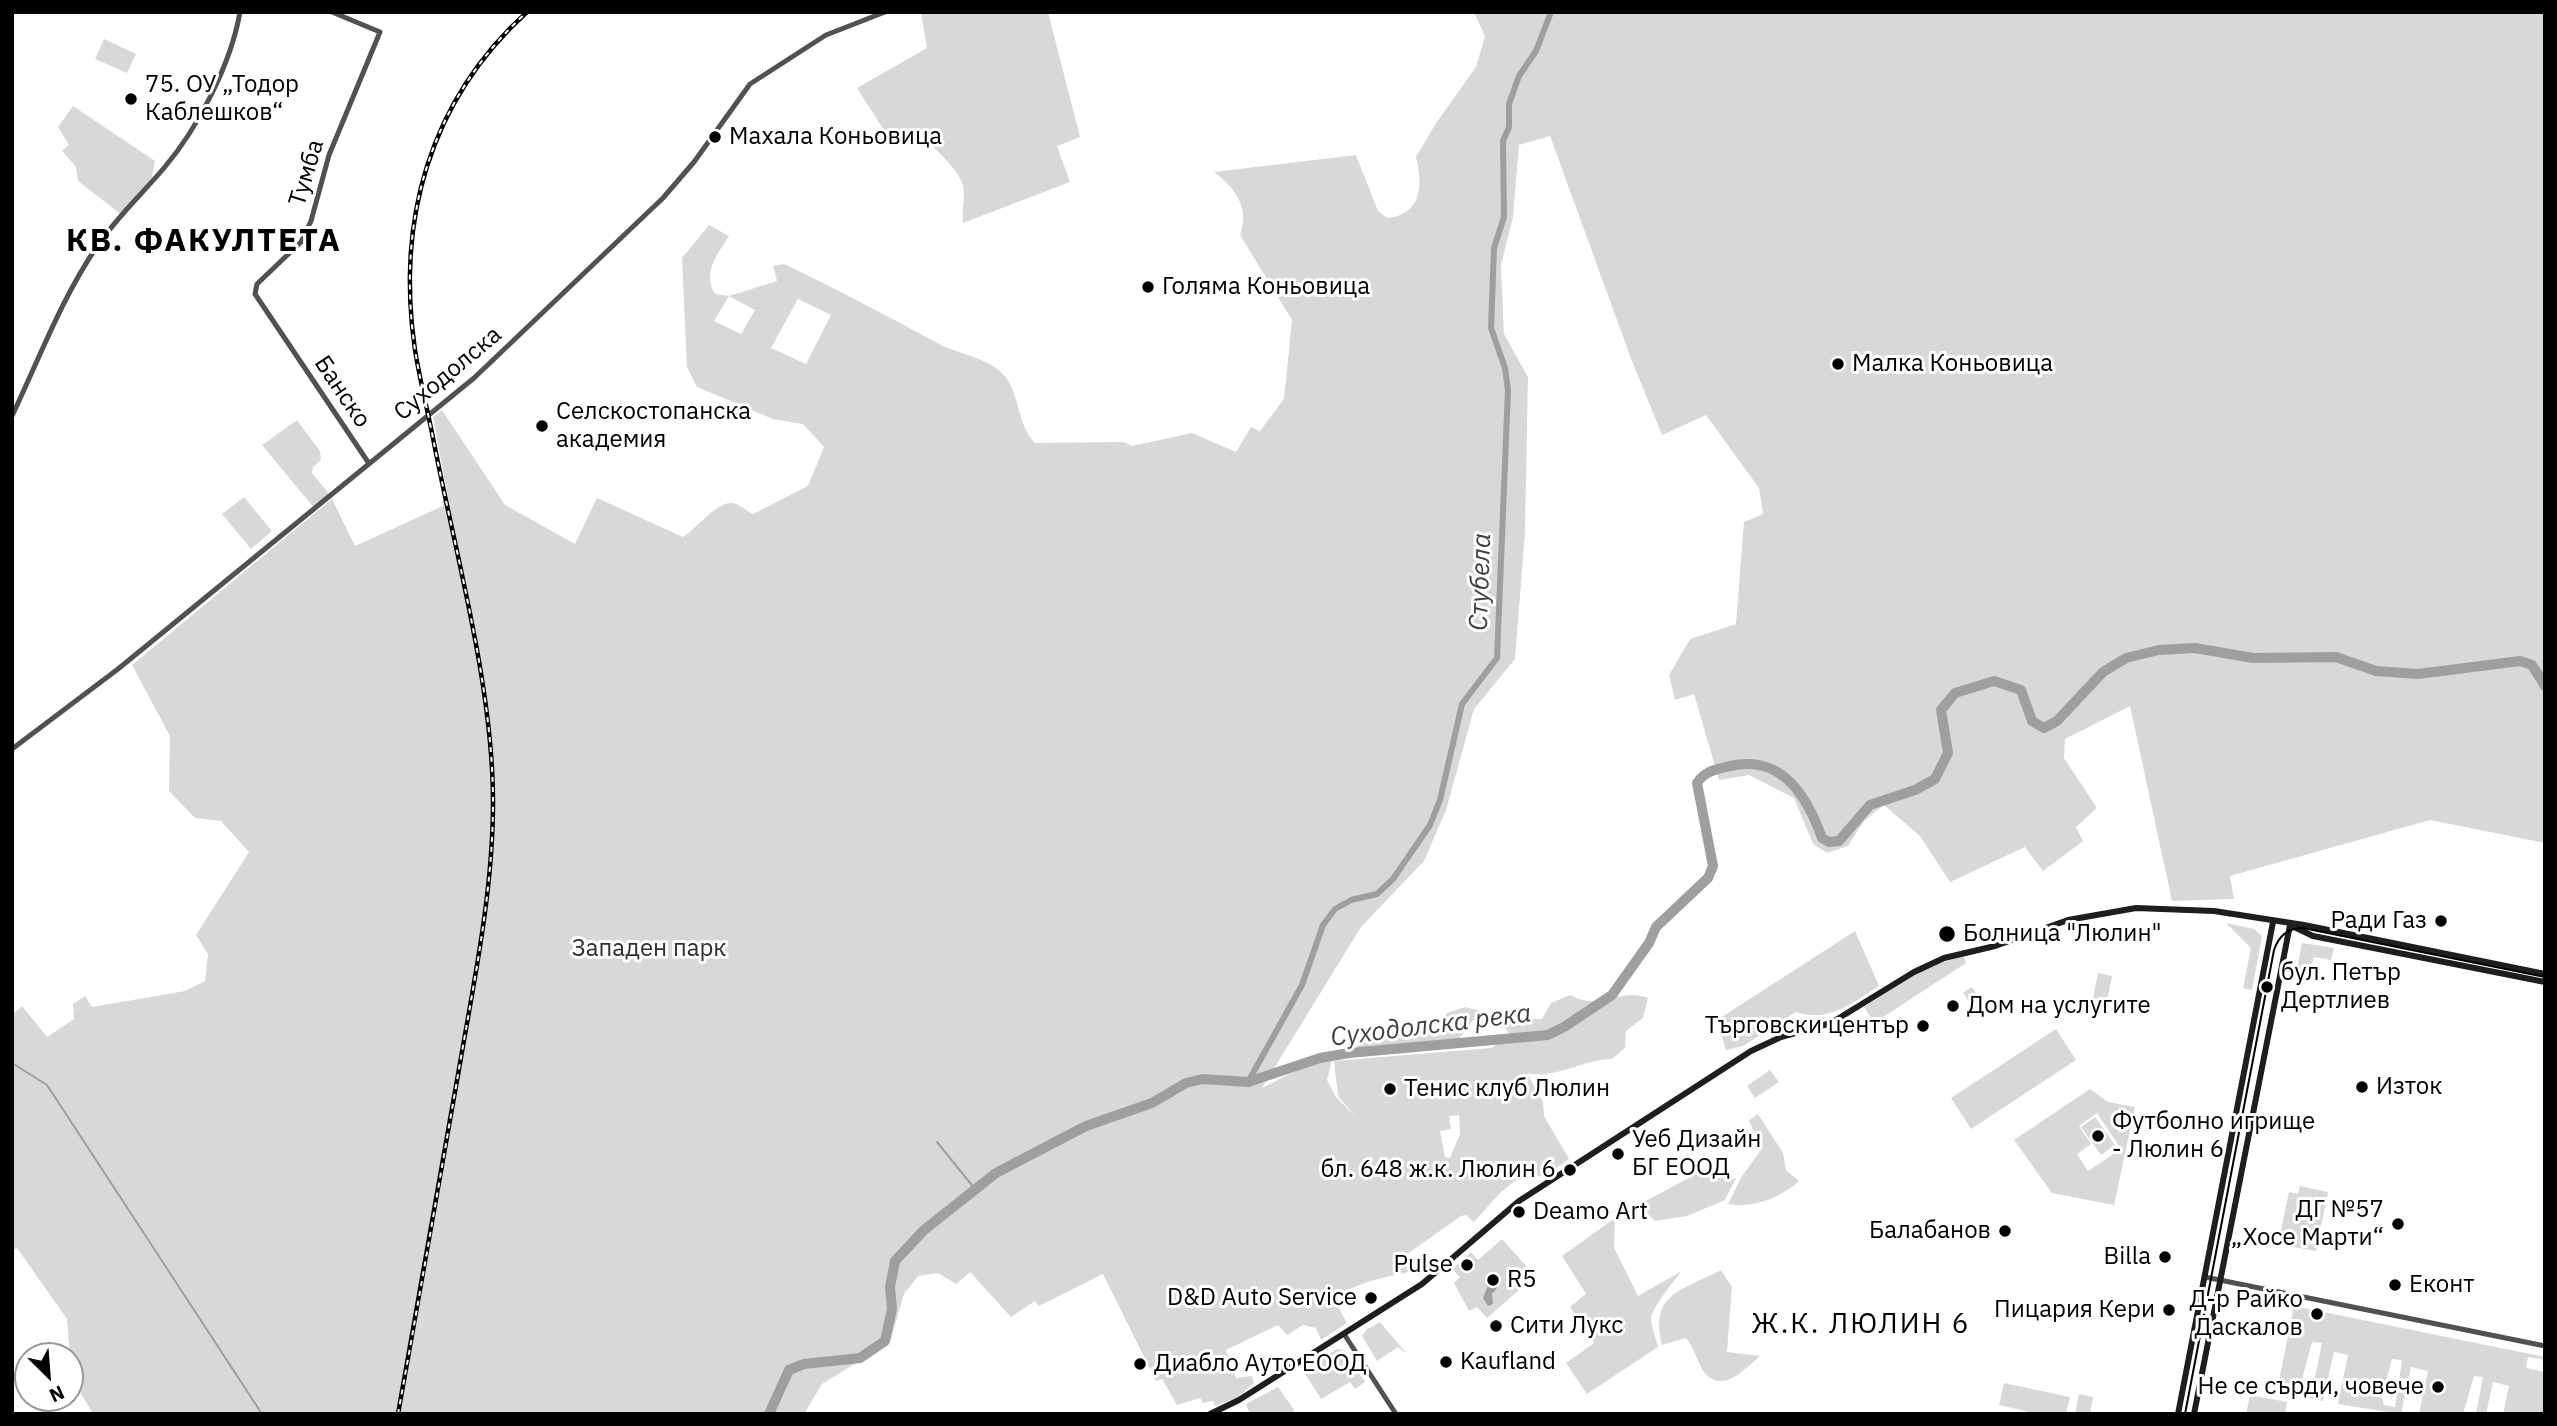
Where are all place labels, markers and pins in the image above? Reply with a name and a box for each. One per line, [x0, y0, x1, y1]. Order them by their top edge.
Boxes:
place label: 75. ОУ „Тодор Каблешков“ [145, 71, 299, 127]
marker: 75. ОУ „Тодор Каблешков“ [123, 91, 139, 107]
place label: Махала Коньовица [729, 123, 942, 151]
marker: Махала Коньовица [707, 129, 723, 145]
place label: Голяма Коньовица [1162, 273, 1370, 301]
marker: Голяма Коньовица [1140, 279, 1156, 295]
place label: Малка Коньовица [1852, 350, 2053, 378]
marker: Малка Коньовица [1830, 356, 1846, 372]
place label: Селскостопанска академия [556, 398, 751, 454]
marker: Селскостопанска академия [534, 418, 550, 434]
place label: Ради Газ [2330, 907, 2427, 935]
marker: Ради Газ [2433, 913, 2449, 929]
place label: Болница "Люлин" [1963, 920, 2162, 948]
marker: Болница "Люлин" [1937, 924, 1957, 944]
place label: бул. Петър Дертлиев [2281, 959, 2401, 1015]
marker: бул. Петър Дертлиев [2259, 979, 2275, 995]
place label: Дом на услугите [1967, 992, 2151, 1020]
marker: Дом на услугите [1945, 998, 1961, 1014]
place label: Търговски център [1705, 1012, 1909, 1040]
marker: Търговски център [1915, 1018, 1931, 1034]
place label: Изток [2376, 1073, 2442, 1101]
place label: Тенис клуб Люлин [1404, 1075, 1610, 1103]
marker: Изток [2354, 1079, 2370, 1095]
marker: Тенис клуб Люлин [1382, 1081, 1398, 1097]
place label: Футболно игрище - Люлин 6 [2112, 1108, 2315, 1164]
place label: Уеб Дизайн БГ ЕООД [1632, 1126, 1761, 1182]
marker: Футболно игрище - Люлин 6 [2090, 1128, 2106, 1144]
marker: Уеб Дизайн БГ ЕООД [1610, 1146, 1626, 1162]
place label: бл. 648 ж.к. Люлин 6 [1321, 1156, 1556, 1184]
marker: бл. 648 ж.к. Люлин 6 [1562, 1162, 1578, 1178]
place label: ДГ №57 „Хосе Марти“ [2231, 1196, 2384, 1252]
place label: Deamo Art [1533, 1198, 1648, 1226]
marker: Deamo Art [1511, 1204, 1527, 1220]
marker: ДГ №57 „Хосе Марти“ [2390, 1216, 2406, 1232]
place label: Балабанов [1869, 1217, 1991, 1245]
marker: Балабанов [1997, 1223, 2013, 1239]
place label: Billa [2104, 1243, 2151, 1271]
marker: Billa [2157, 1249, 2173, 1265]
place label: Pulse [1393, 1251, 1453, 1279]
marker: Pulse [1459, 1257, 1475, 1273]
place label: R5 [1507, 1266, 1537, 1294]
place label: Еконт [2409, 1271, 2475, 1299]
marker: R5 [1485, 1272, 1501, 1288]
marker: Еконт [2387, 1277, 2403, 1293]
place label: D&D Auto Service [1167, 1284, 1357, 1312]
place label: Д-р Райко Даскалов [2190, 1286, 2303, 1342]
marker: D&D Auto Service [1363, 1290, 1379, 1306]
place label: Пицария Кери [1994, 1296, 2155, 1324]
marker: Пицария Кери [2161, 1302, 2177, 1318]
marker: Д-р Райко Даскалов [2309, 1306, 2325, 1322]
place label: Сити Лукс [1510, 1312, 1623, 1340]
marker: Сити Лукс [1488, 1318, 1504, 1334]
place label: Kaufland [1460, 1348, 1556, 1376]
place label: Диабло Ауто ЕООД [1154, 1350, 1367, 1378]
marker: Kaufland [1438, 1354, 1454, 1370]
marker: Диабло Ауто ЕООД [1132, 1356, 1148, 1372]
place label: Не се сърди, човече [2198, 1373, 2424, 1401]
marker: Не се сърди, човече [2430, 1379, 2446, 1395]

